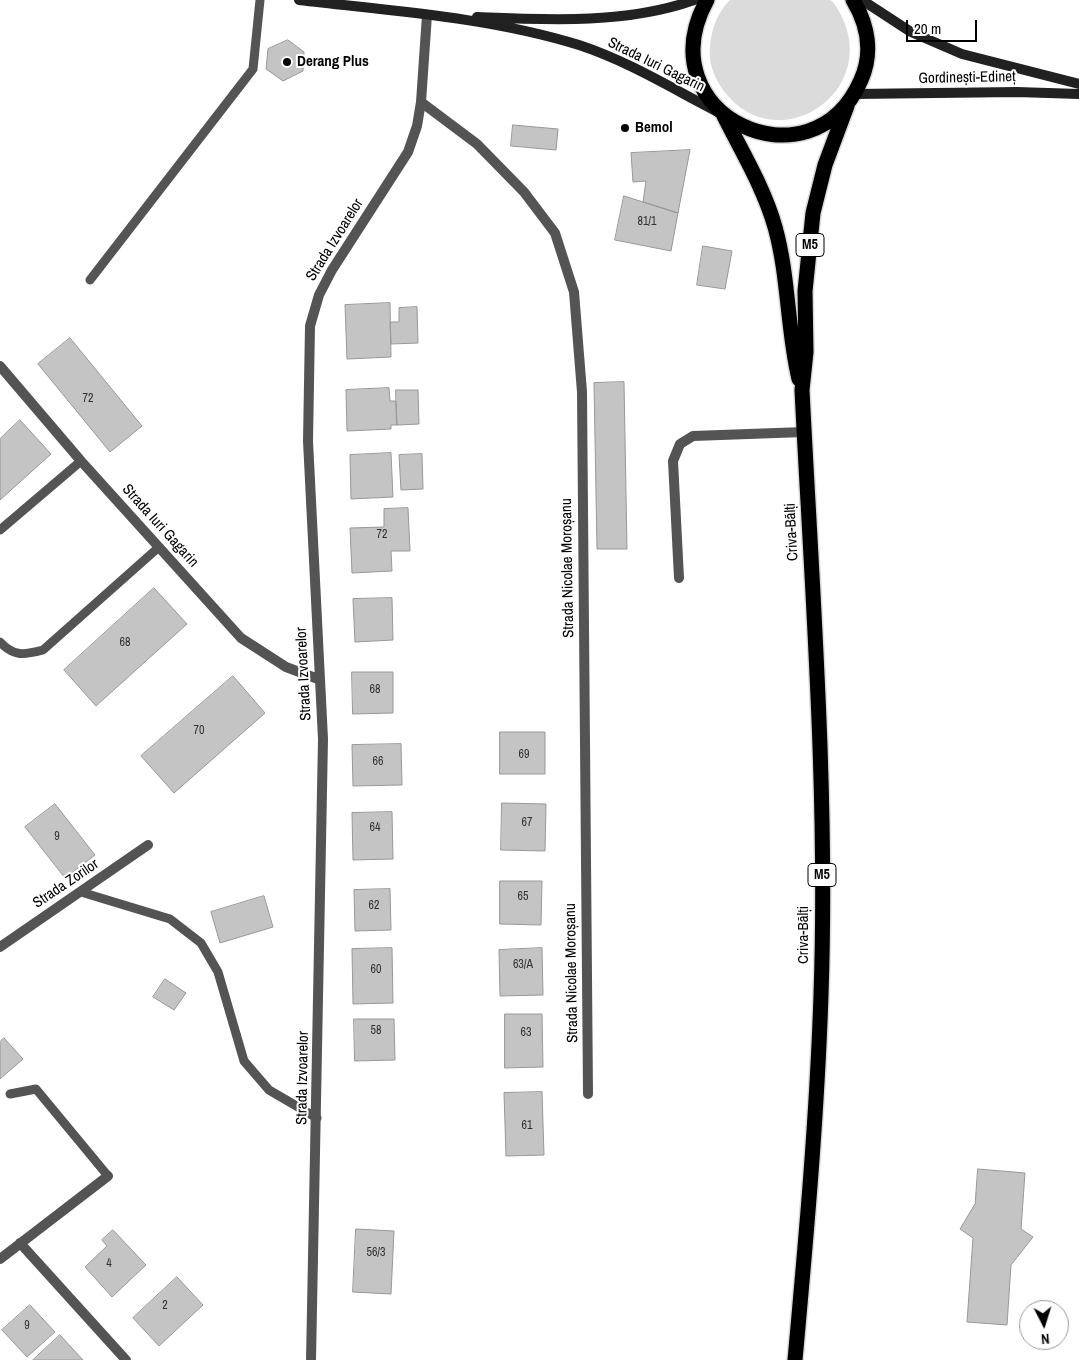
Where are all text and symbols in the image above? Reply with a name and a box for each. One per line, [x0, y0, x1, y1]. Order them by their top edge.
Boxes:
scale bar [909, 10, 980, 42]
text: 20 m [914, 18, 941, 39]
street label: Strada Iuri Gagarin [605, 34, 707, 96]
place label: Derang Plus [297, 53, 369, 71]
marker: Derang Plus [281, 56, 293, 68]
street label: Gordinești-Edineț [918, 68, 1016, 88]
place label: Bemol [635, 119, 673, 137]
marker: Bemol [619, 122, 631, 134]
street label: Strada Izvoarelor [303, 196, 367, 284]
house number: 81/1 [637, 215, 657, 229]
road number: M5 [796, 234, 824, 256]
house number: 72 [83, 392, 93, 406]
street label: Strada Iuri Gagarin [118, 481, 202, 571]
street label: Strada Nicolae Moroșanu [558, 498, 578, 638]
street label: Criva-Bălți [781, 503, 803, 561]
house number: 72 [377, 528, 387, 542]
street label: Strada Izvoarelor [293, 627, 315, 721]
house number: 68 [120, 636, 130, 650]
house number: 68 [370, 683, 380, 697]
house number: 70 [194, 724, 204, 738]
house number: 69 [519, 748, 529, 762]
house number: 66 [373, 755, 383, 769]
house number: 67 [522, 816, 532, 830]
house number: 64 [370, 821, 380, 835]
house number: 9 [54, 830, 60, 844]
street label: Strada Zorilor [30, 856, 102, 912]
road number: M5 [808, 864, 836, 886]
house number: 65 [518, 890, 528, 904]
house number: 62 [369, 899, 379, 913]
street label: Strada Nicolae Moroșanu [562, 903, 582, 1043]
street label: Criva-Bălți [795, 906, 813, 964]
house number: 63/A [513, 958, 533, 972]
house number: 60 [371, 963, 381, 977]
house number: 58 [371, 1024, 381, 1038]
house number: 63 [521, 1026, 531, 1040]
street label: Strada Izvoarelor [293, 1031, 313, 1125]
house number: 61 [522, 1119, 532, 1133]
house number: 56/3 [366, 1246, 386, 1260]
house number: 4 [106, 1257, 112, 1271]
house number: 2 [162, 1299, 168, 1313]
north arrow [1019, 1300, 1069, 1350]
house number: 9 [24, 1319, 30, 1333]
text: N [1040, 1330, 1050, 1348]

